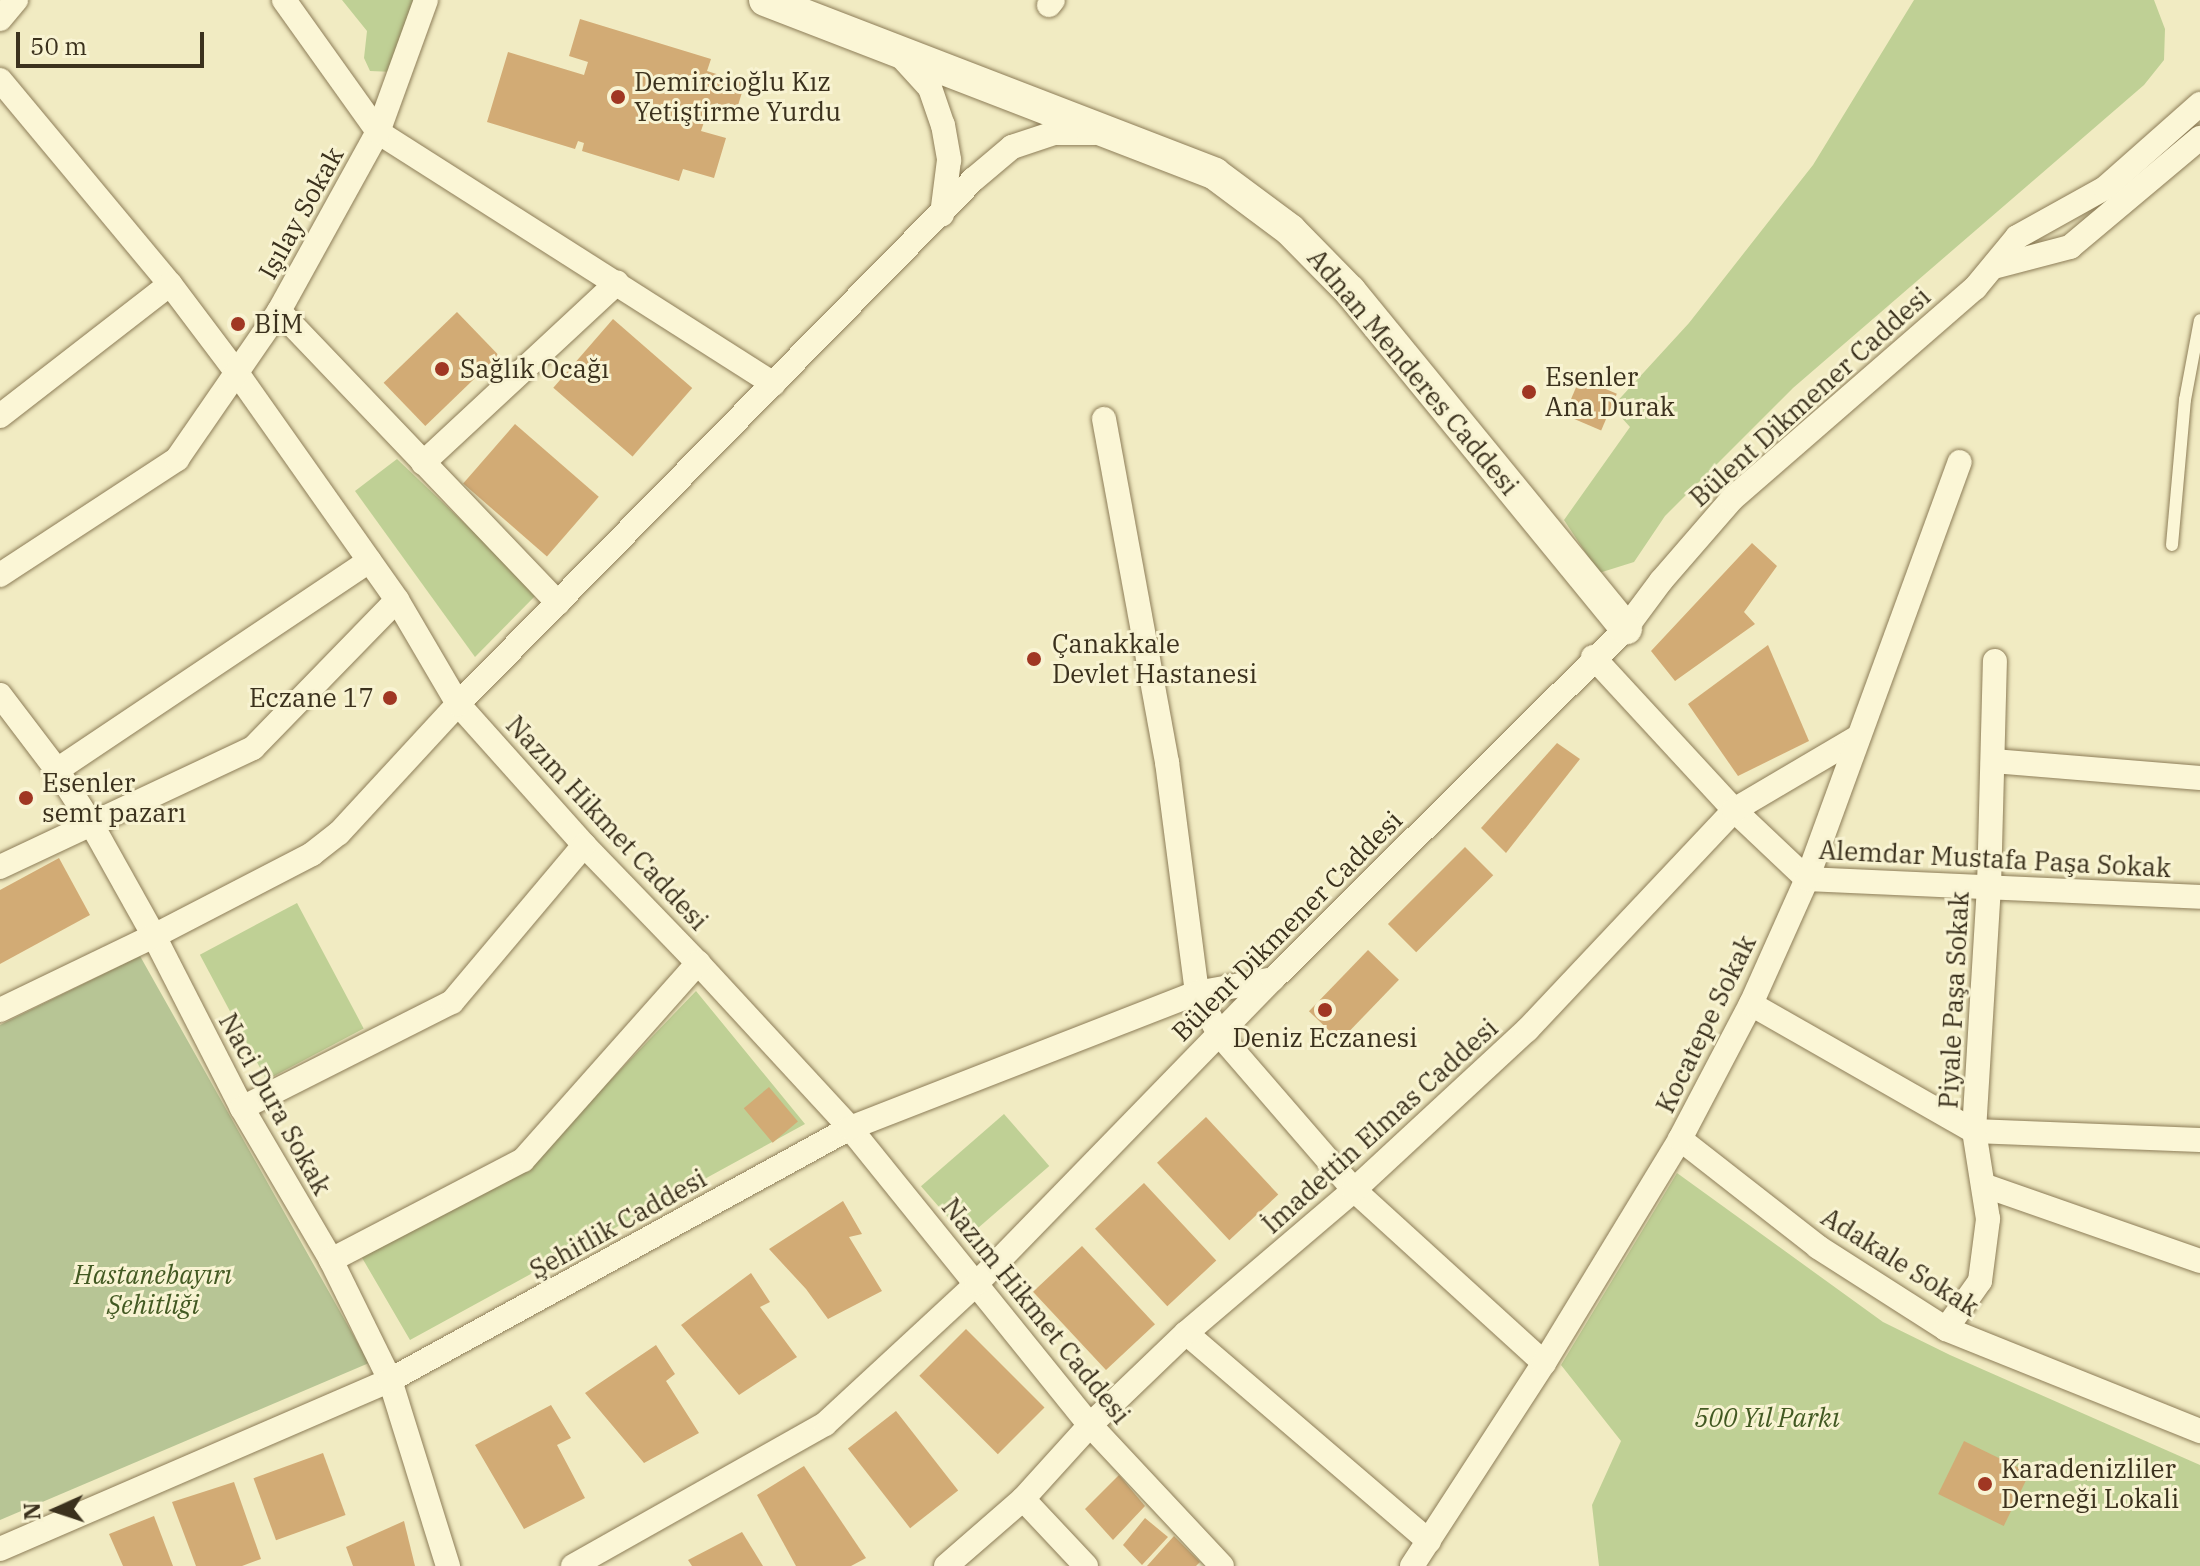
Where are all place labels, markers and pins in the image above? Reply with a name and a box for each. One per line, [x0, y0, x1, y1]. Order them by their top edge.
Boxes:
place label: Demircioğlu Kız Yetiştirme Yurdu [634, 66, 841, 128]
marker: Demircioğlu Kız Yetiştirme Yurdu [609, 88, 627, 106]
place label: BİM [254, 308, 303, 340]
marker: BİM [229, 315, 247, 333]
place label: Sağlık Ocağı [460, 353, 609, 385]
marker: Sağlık Ocağı [431, 358, 453, 380]
place label: Esenler Ana Durak [1545, 361, 1675, 422]
marker: Esenler Ana Durak [1520, 383, 1538, 401]
place label: Çanakkale Devlet Hastanesi [1052, 628, 1257, 690]
marker: Çanakkale Devlet Hastanesi [1023, 648, 1045, 670]
place label: Eczane 17 [249, 682, 374, 714]
marker: Eczane 17 [381, 689, 399, 707]
place label: Esenler semt pazarı [42, 767, 186, 828]
marker: Esenler semt pazarı [17, 789, 35, 807]
marker: Deniz Eczanesi [1316, 1001, 1334, 1019]
place label: Deniz Eczanesi [1233, 1022, 1417, 1054]
place label: Karadenizliler Derneği Lokali [2001, 1453, 2179, 1514]
marker: Karadenizliler Derneği Lokali [1976, 1475, 1994, 1493]

